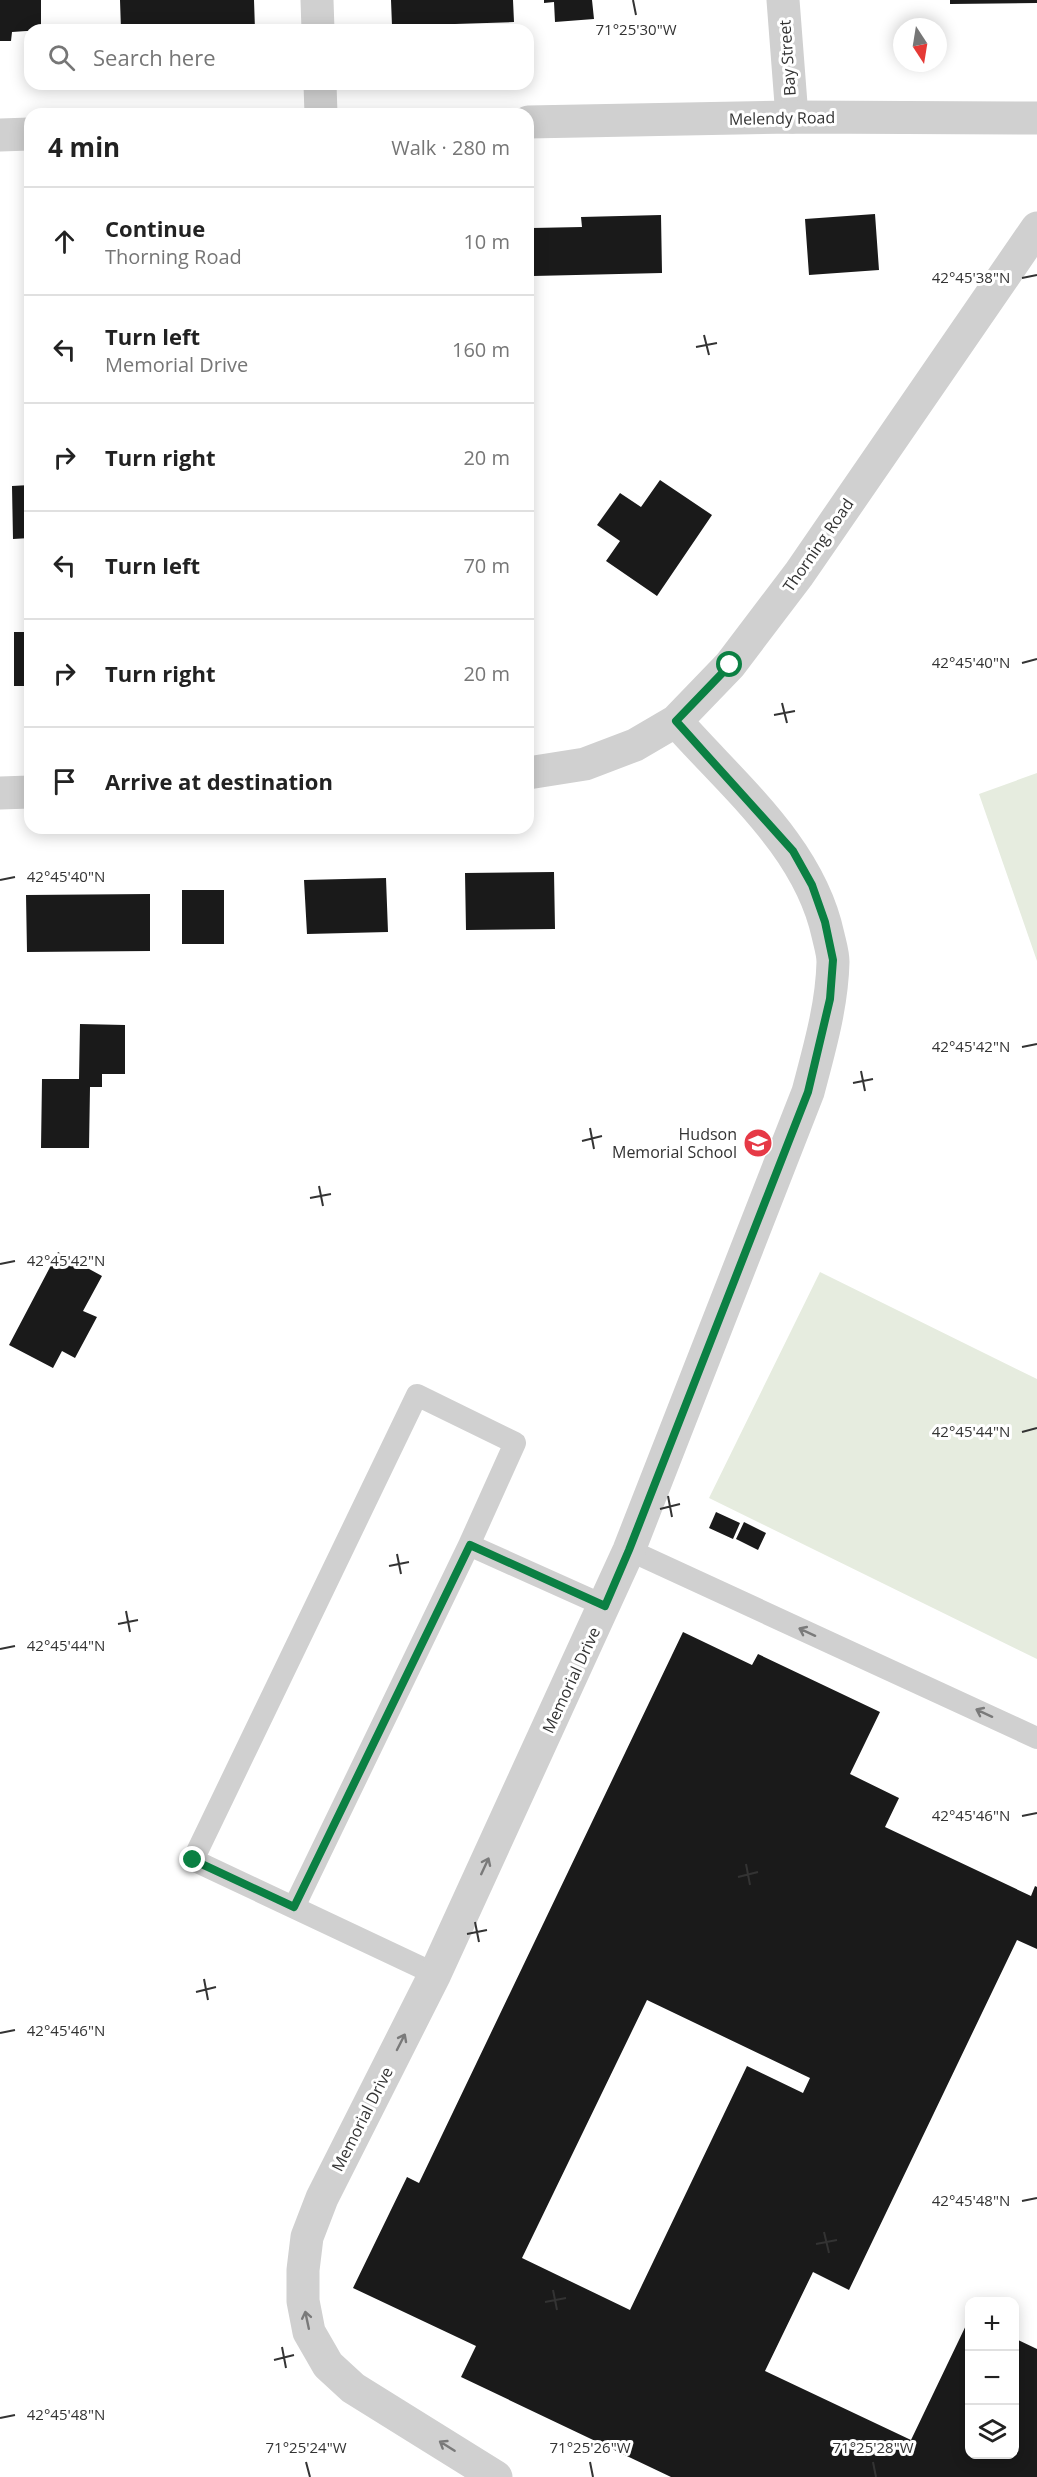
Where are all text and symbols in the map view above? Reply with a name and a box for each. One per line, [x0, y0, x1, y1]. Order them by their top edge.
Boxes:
north arrow [893, 18, 947, 72]
text: 71°25'30"W [596, 19, 677, 39]
street label: Bay Street [773, 19, 801, 97]
search box [24, 24, 534, 90]
icon: search [45, 41, 78, 74]
text: Search here [93, 42, 216, 72]
street label: Melendy Road [729, 106, 835, 130]
text: 4 min [48, 129, 120, 165]
text: Walk · 280 m [391, 134, 510, 161]
text: Continue [105, 213, 205, 243]
icon: ahead [48, 225, 81, 258]
text: 10 m [463, 228, 510, 255]
text: Thorning Road [105, 243, 242, 270]
text: 42°45'38"N [932, 267, 1010, 287]
text: Turn left [105, 321, 200, 351]
icon: left [48, 333, 81, 366]
text: 160 m [452, 336, 510, 363]
text: Memorial Drive [105, 351, 248, 378]
icon: right [48, 441, 81, 474]
text: Turn right [105, 442, 216, 472]
text: 20 m [463, 444, 510, 471]
street label: Thorning Road [778, 494, 858, 596]
icon: left [48, 549, 81, 582]
text: Turn left [105, 550, 200, 580]
text: 70 m [463, 552, 510, 579]
route start [716, 651, 742, 677]
text: 42°45'40"N [932, 652, 1010, 672]
icon: right [48, 657, 81, 690]
text: Turn right [105, 658, 216, 688]
text: 20 m [463, 660, 510, 687]
icon: arrive [48, 765, 81, 798]
text: Arrive at destination [105, 766, 333, 796]
text: 42°45'40"N [27, 866, 105, 886]
text: 42°45'42"N [932, 1036, 1010, 1056]
place label: Hudson Memorial School [612, 1123, 737, 1163]
school or university icon: Hudson Memorial School [742, 1127, 774, 1159]
text: 42°45'42"N [27, 1250, 105, 1270]
text: 42°45'44"N [932, 1421, 1010, 1441]
street label: Memorial Drive [537, 1623, 605, 1737]
one-way arrow [798, 1625, 816, 1637]
text: 42°45'44"N [27, 1635, 105, 1655]
one-way arrow [975, 1707, 993, 1719]
text: 42°45'46"N [932, 1805, 1010, 1825]
route end [179, 1846, 205, 1872]
one-way arrow [480, 1857, 491, 1875]
text: 42°45'46"N [27, 2020, 105, 2040]
one-way arrow [395, 2034, 407, 2051]
street label: Memorial Drive [326, 2063, 398, 2175]
text: 42°45'48"N [932, 2190, 1010, 2210]
map controls [965, 2297, 1019, 2459]
button: + [965, 2297, 1019, 2351]
one-way arrow [300, 2310, 312, 2329]
button: − [965, 2351, 1019, 2405]
text: 42°45'48"N [27, 2404, 105, 2424]
button: layers [965, 2405, 1019, 2459]
text: 71°25'24"W [266, 2437, 347, 2457]
text: 71°25'26"W [550, 2437, 631, 2457]
text: 71°25'28"W [833, 2437, 914, 2457]
one-way arrow [439, 2440, 456, 2452]

